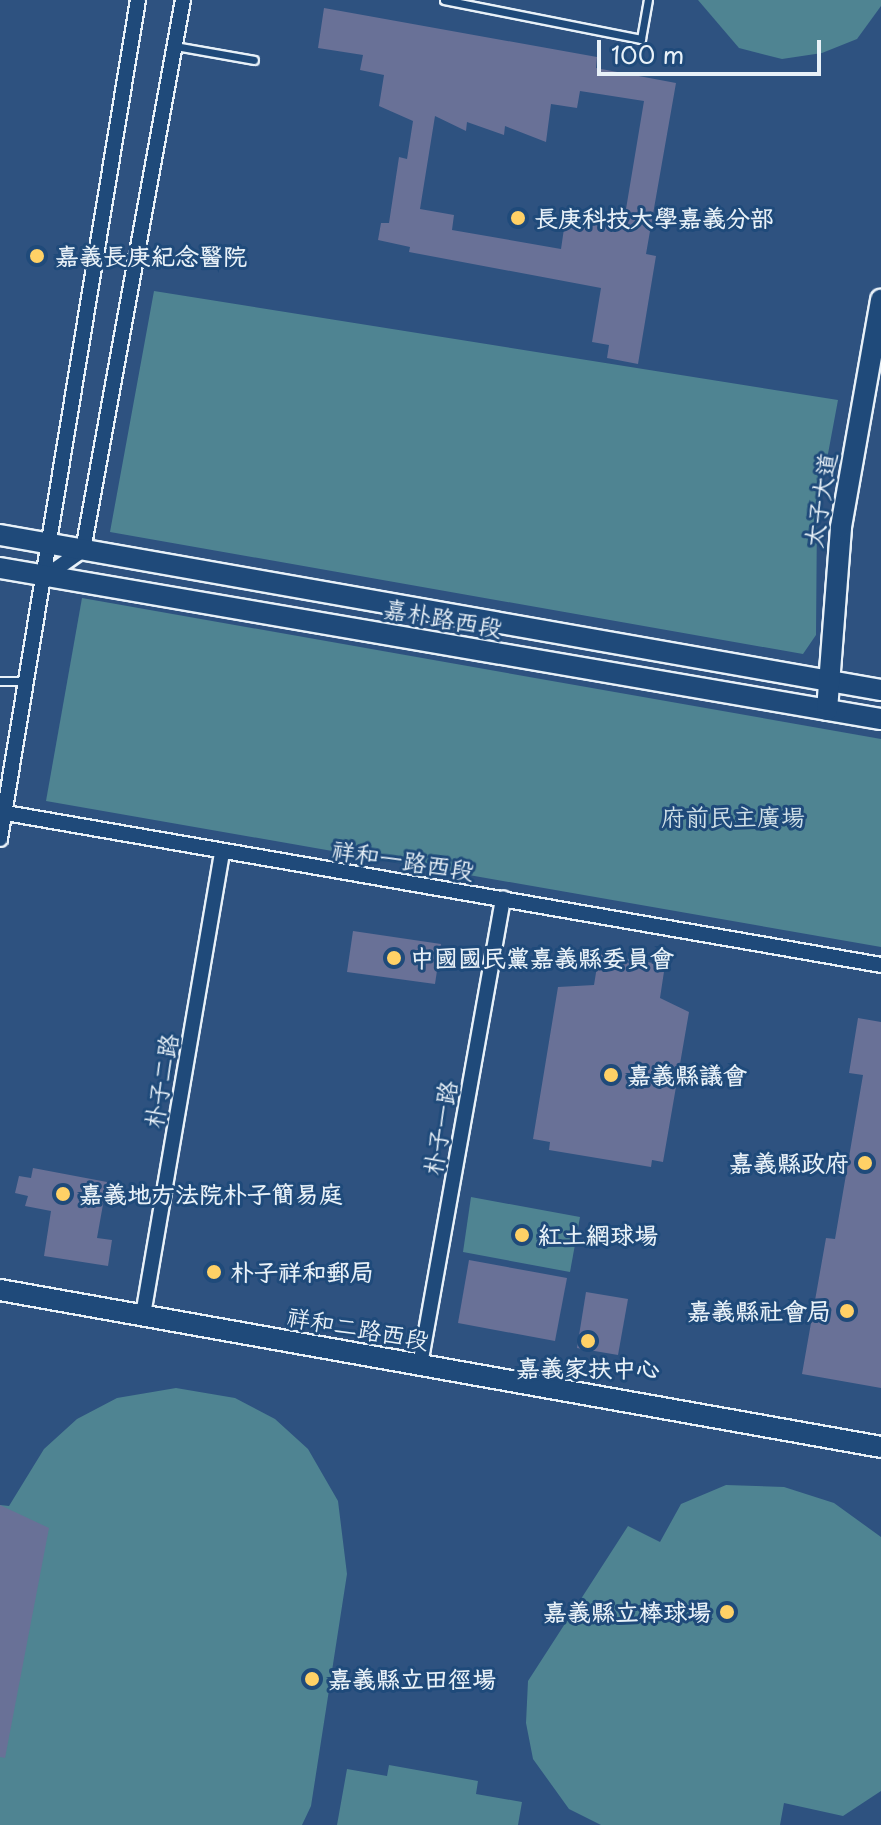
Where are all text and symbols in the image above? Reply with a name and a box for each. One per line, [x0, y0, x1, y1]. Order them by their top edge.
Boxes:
scale bar [601, 24, 825, 74]
text: 100 m [611, 36, 684, 72]
place label: 長庚科技大學嘉義分部 [534, 204, 774, 232]
marker: 長庚科技大學嘉義分部 [509, 209, 527, 227]
place label: 嘉義長庚紀念醫院 [55, 242, 247, 270]
marker: 嘉義長庚紀念醫院 [26, 245, 48, 267]
street label: 太子大道 [798, 450, 842, 550]
street label: 嘉朴路西段 [381, 593, 505, 643]
park label: 府前民主廣場 [661, 803, 805, 831]
street label: 祥和一路西段 [330, 835, 476, 885]
place label: 中國國民黨嘉義縣委員會 [410, 944, 674, 972]
marker: 中國國民黨嘉義縣委員會 [385, 949, 403, 967]
street label: 朴子二路 [138, 1031, 184, 1131]
place label: 嘉義縣議會 [627, 1061, 747, 1089]
marker: 嘉義縣議會 [602, 1066, 620, 1084]
street label: 朴子一路 [417, 1078, 463, 1178]
place label: 嘉義縣政府 [729, 1149, 849, 1177]
marker: 嘉義縣政府 [856, 1154, 874, 1172]
place label: 嘉義地方法院朴子簡易庭 [79, 1180, 343, 1208]
marker: 嘉義地方法院朴子簡易庭 [54, 1185, 72, 1203]
place label: 紅土網球場 [538, 1221, 658, 1249]
marker: 紅土網球場 [513, 1226, 531, 1244]
place label: 朴子祥和郵局 [230, 1258, 374, 1286]
marker: 朴子祥和郵局 [205, 1263, 223, 1281]
place label: 嘉義縣社會局 [687, 1297, 831, 1325]
street label: 祥和二路西段 [285, 1301, 431, 1355]
marker: 嘉義縣社會局 [838, 1302, 856, 1320]
marker: 嘉義家扶中心 [579, 1332, 597, 1350]
place label: 嘉義家扶中心 [516, 1354, 660, 1382]
place label: 嘉義縣立棒球場 [543, 1598, 711, 1626]
marker: 嘉義縣立棒球場 [718, 1603, 736, 1621]
place label: 嘉義縣立田徑場 [328, 1665, 496, 1693]
marker: 嘉義縣立田徑場 [303, 1670, 321, 1688]

